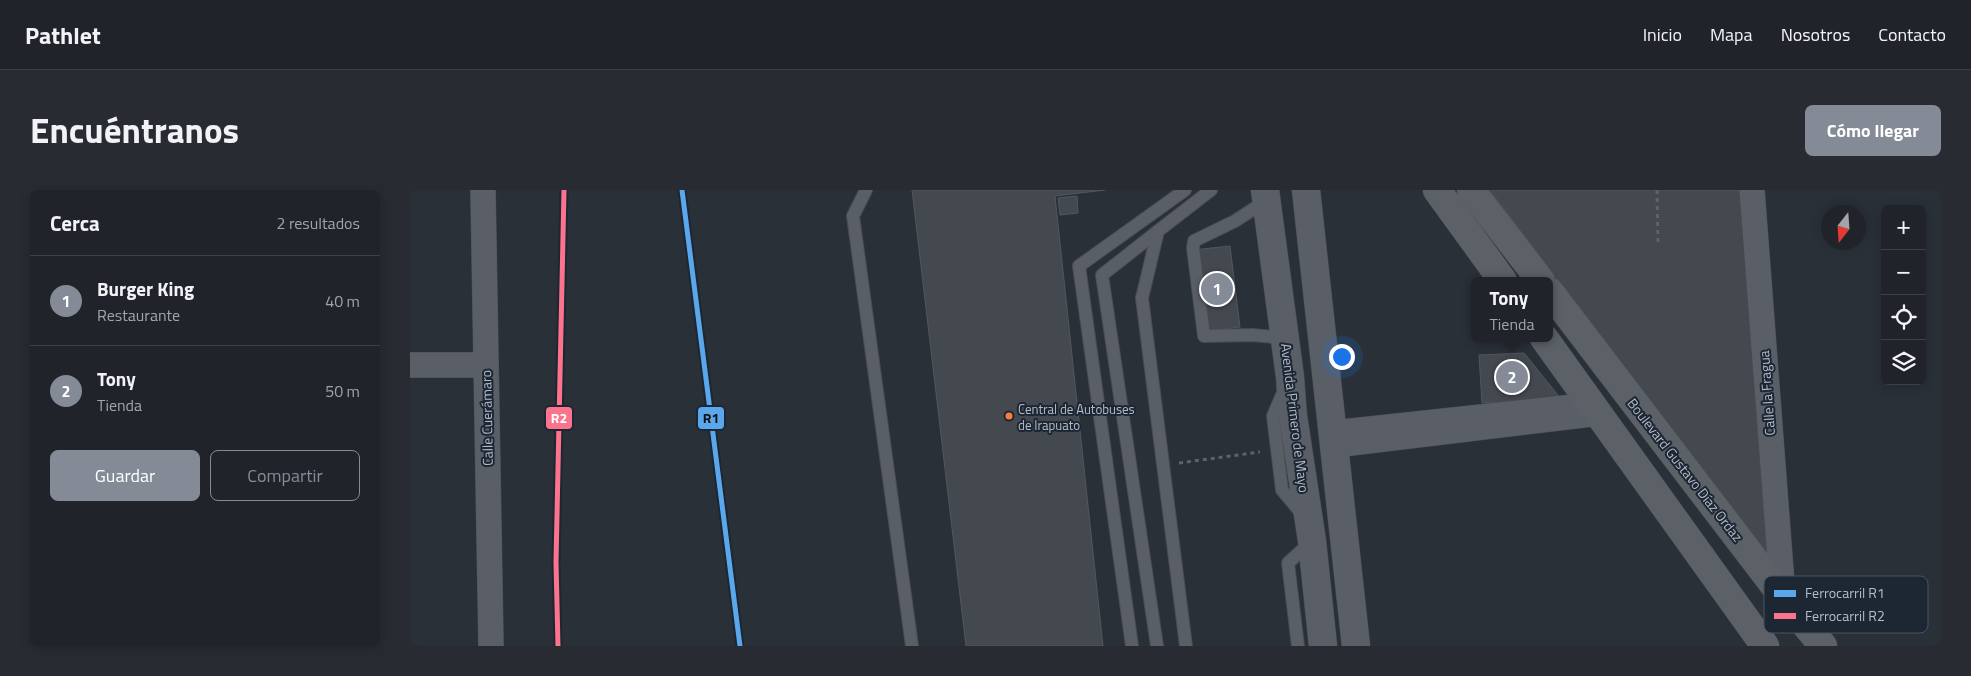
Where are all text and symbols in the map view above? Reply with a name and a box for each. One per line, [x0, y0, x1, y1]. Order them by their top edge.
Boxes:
text: Pathlet [25, 17, 101, 53]
text: Inicio [1643, 21, 1682, 48]
text: Mapa [1710, 21, 1753, 48]
text: Nosotros [1781, 21, 1850, 48]
text: Contacto [1878, 21, 1946, 48]
text: Encuéntranos [30, 103, 239, 157]
button: Cómo llegar [1805, 105, 1941, 156]
north arrow [1821, 205, 1866, 250]
map controls [1881, 205, 1926, 385]
button: + [1881, 205, 1926, 250]
text: Cerca [50, 207, 100, 239]
text: 2 resultados [276, 211, 360, 235]
button: − [1881, 250, 1926, 295]
pin: 1 [1201, 270, 1233, 308]
text: Burger King [97, 274, 194, 303]
popup [1471, 277, 1553, 342]
text: Tony [1489, 283, 1528, 312]
text: 1 [62, 289, 70, 313]
text: 40 m [325, 289, 360, 313]
button: locate [1881, 295, 1926, 340]
text: Restaurante [97, 303, 180, 327]
text: Tienda [1489, 312, 1535, 336]
button: layers [1881, 340, 1926, 385]
street label: Avenida Primero de Mayo [1276, 342, 1315, 494]
your location [1329, 344, 1355, 370]
street label: Calle la Fragua [1753, 350, 1780, 436]
pin: 2 [1496, 358, 1528, 396]
text: Tony [97, 364, 136, 393]
street label: Calle Cuerámaro [475, 370, 498, 466]
text: 2 [62, 379, 70, 403]
text: 50 m [325, 379, 360, 403]
text: Tienda [97, 393, 142, 417]
street label: Boulevard Gustavo Díaz Ordaz [1623, 393, 1748, 546]
place label: Central de Autobuses de Irapuato [1018, 399, 1135, 435]
line badge: R2 [545, 406, 573, 430]
line badge: R1 [697, 406, 725, 430]
text: R2 [551, 407, 567, 428]
text: R1 [703, 407, 719, 428]
marker: Central de Autobuses de Irapuato [1004, 411, 1014, 421]
button: Guardar [50, 450, 200, 501]
button: Compartir [210, 450, 360, 501]
legend [1764, 576, 1928, 633]
text: Ferrocarril R1 [1805, 582, 1885, 603]
text: Ferrocarril R2 [1805, 605, 1885, 626]

